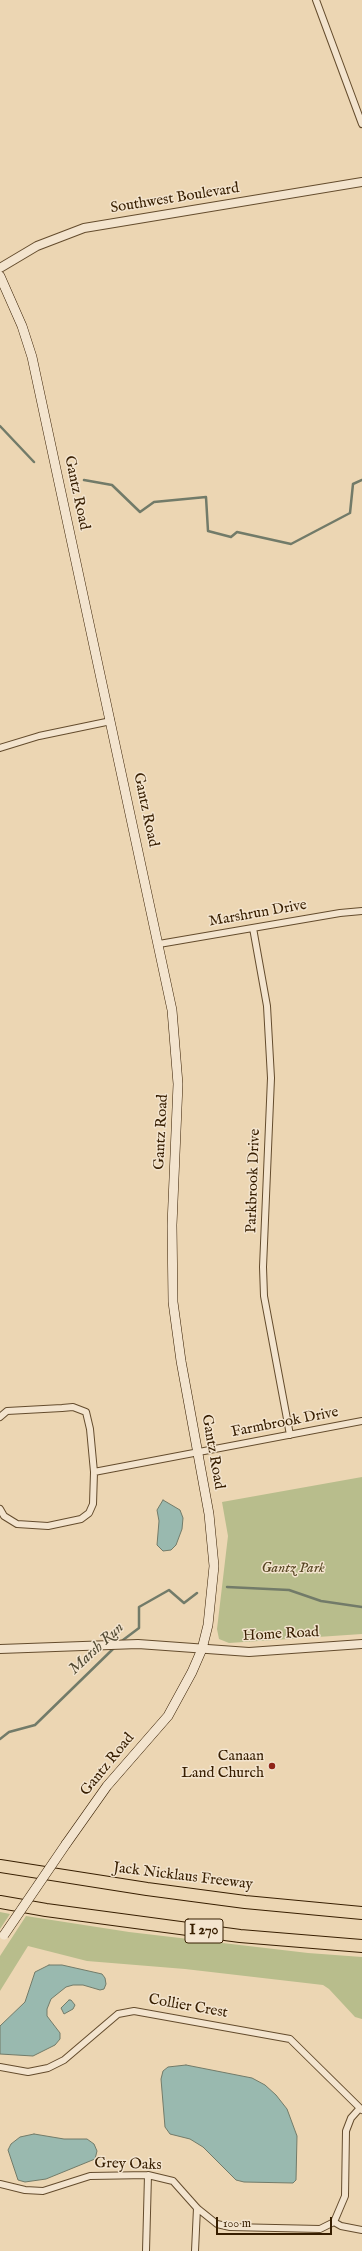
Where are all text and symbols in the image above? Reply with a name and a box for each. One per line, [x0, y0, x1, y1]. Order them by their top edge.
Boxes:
street label: Southwest Boulevard [109, 180, 241, 218]
street label: Gantz Road [59, 454, 93, 532]
street label: Gantz Road [128, 771, 162, 849]
street label: Marshrun Drive [208, 897, 308, 931]
street label: Gantz Road [151, 1094, 173, 1170]
street label: Parkbrook Drive [243, 1129, 265, 1233]
street label: Farmbrook Drive [230, 1404, 340, 1442]
street label: Gantz Road [197, 1413, 227, 1491]
park label: Gantz Park [261, 1560, 325, 1578]
water label: Marsh Run [65, 1619, 129, 1679]
street label: Home Road [242, 1624, 320, 1646]
street label: Gantz Road [77, 1730, 139, 1800]
place label: Canaan Land Church [181, 1748, 264, 1783]
marker: Canaan Land Church [267, 1761, 277, 1771]
street label: Jack Nicklaus Freeway [112, 1860, 254, 1894]
road number: I 270 [185, 1919, 223, 1943]
street label: Collier Crest [147, 1991, 229, 2023]
street label: Grey Oaks [94, 2155, 162, 2175]
scale bar [218, 2209, 334, 2235]
text: 100 m [223, 2216, 251, 2231]

